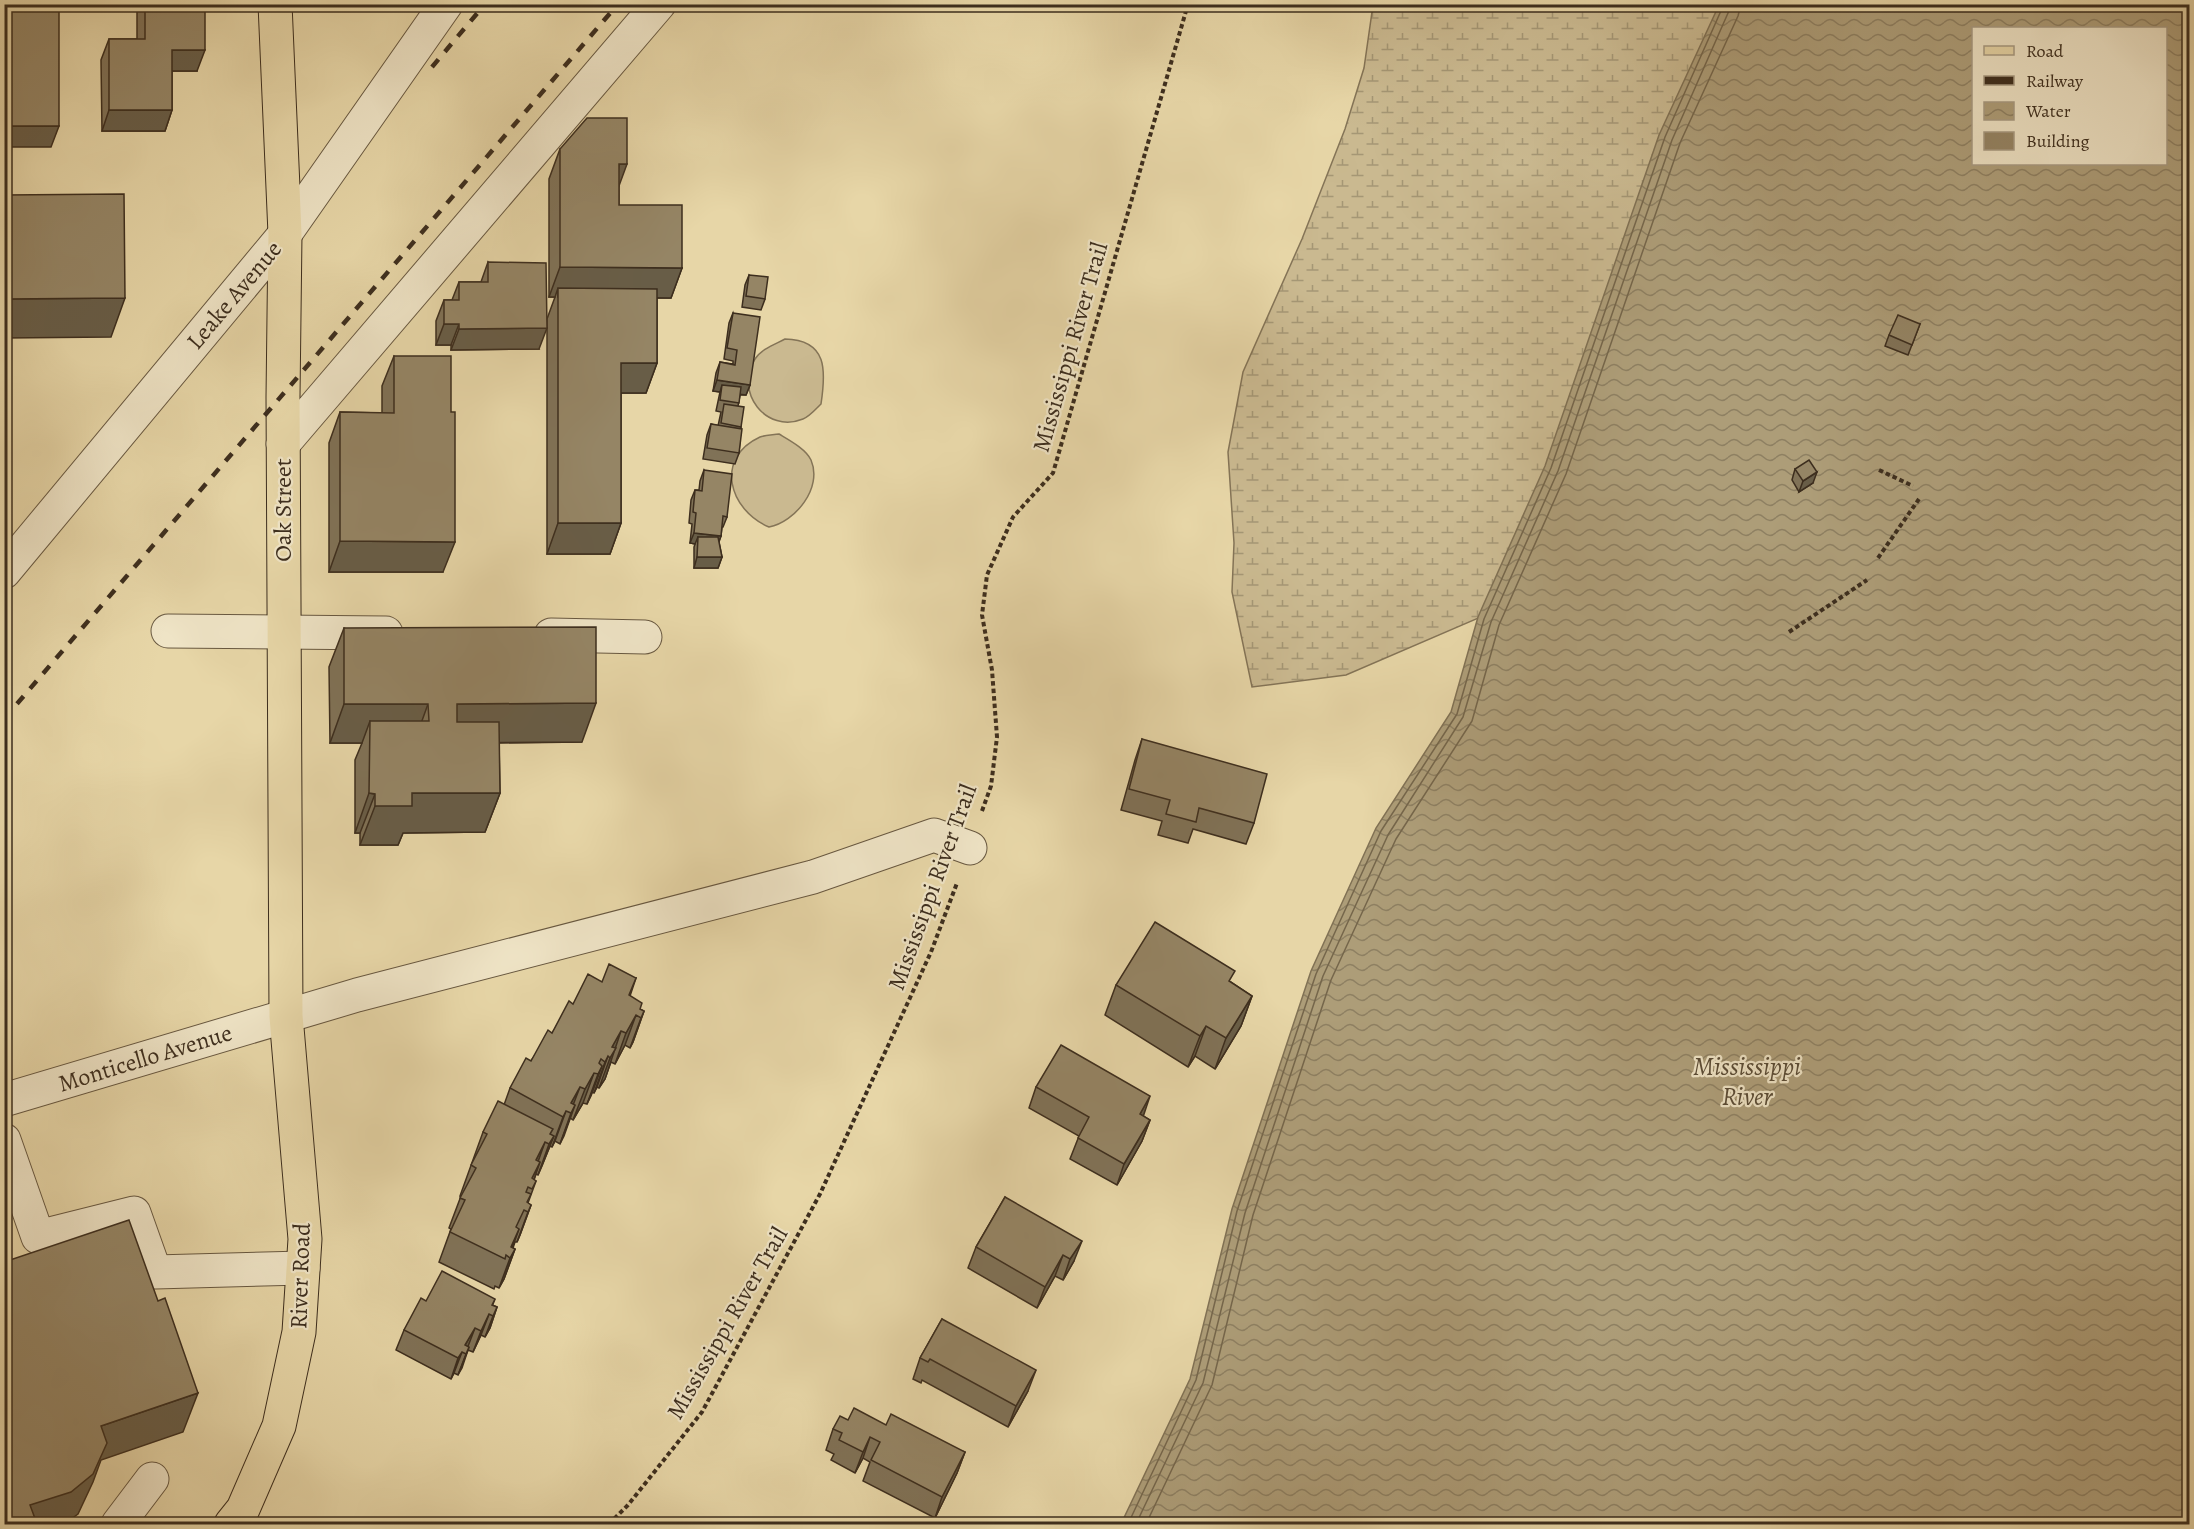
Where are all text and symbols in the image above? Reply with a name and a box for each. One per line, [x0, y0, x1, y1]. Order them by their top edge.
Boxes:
legend [1972, 27, 2167, 165]
text: Road [2026, 39, 2064, 63]
text: Railway [2026, 69, 2084, 93]
text: Water [2025, 99, 2071, 123]
text: Building [2026, 129, 2090, 153]
street label: Leake Avenue [179, 234, 289, 356]
street label: Mississippi River Trail [1025, 238, 1115, 456]
street label: Oak Street [267, 458, 299, 562]
street label: Mississippi River Trail [880, 779, 984, 995]
street label: Monticello Avenue [54, 1016, 236, 1100]
water label: Mississippi River [1693, 1049, 1801, 1114]
street label: Mississippi River Trail [659, 1221, 795, 1425]
street label: River Road [282, 1222, 318, 1330]

